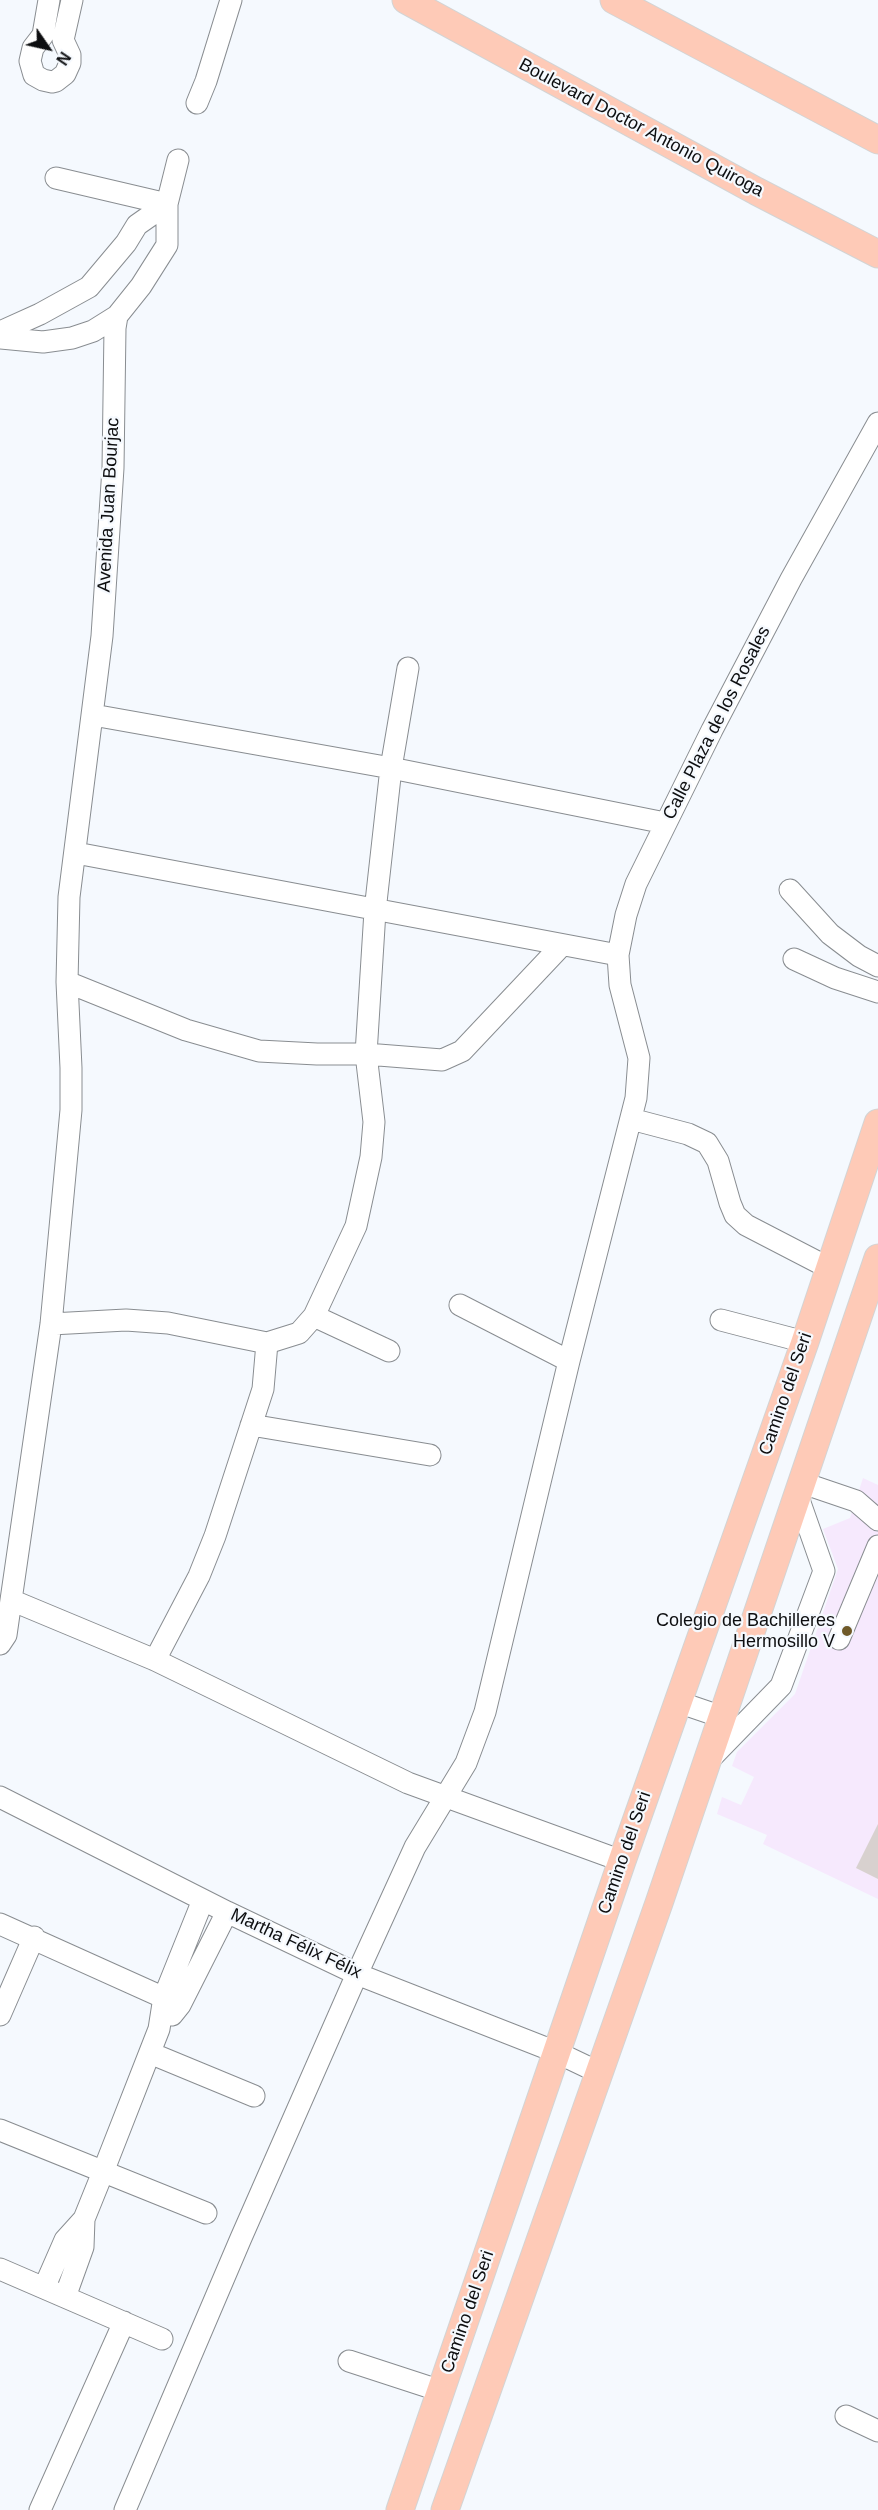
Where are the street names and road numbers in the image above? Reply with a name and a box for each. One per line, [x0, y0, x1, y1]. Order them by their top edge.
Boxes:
street label: Boulevard Doctor Antonio Quiroga [515, 54, 767, 202]
street label: Avenida Juan Bourjac [94, 417, 124, 593]
street label: Calle Plaza de los Rosales [659, 623, 775, 823]
street label: Camino del Seri [755, 1330, 817, 1458]
street label: Camino del Seri [594, 1789, 656, 1917]
street label: Martha Félix Félix [227, 1904, 365, 1984]
street label: Camino del Seri [437, 2248, 499, 2376]

